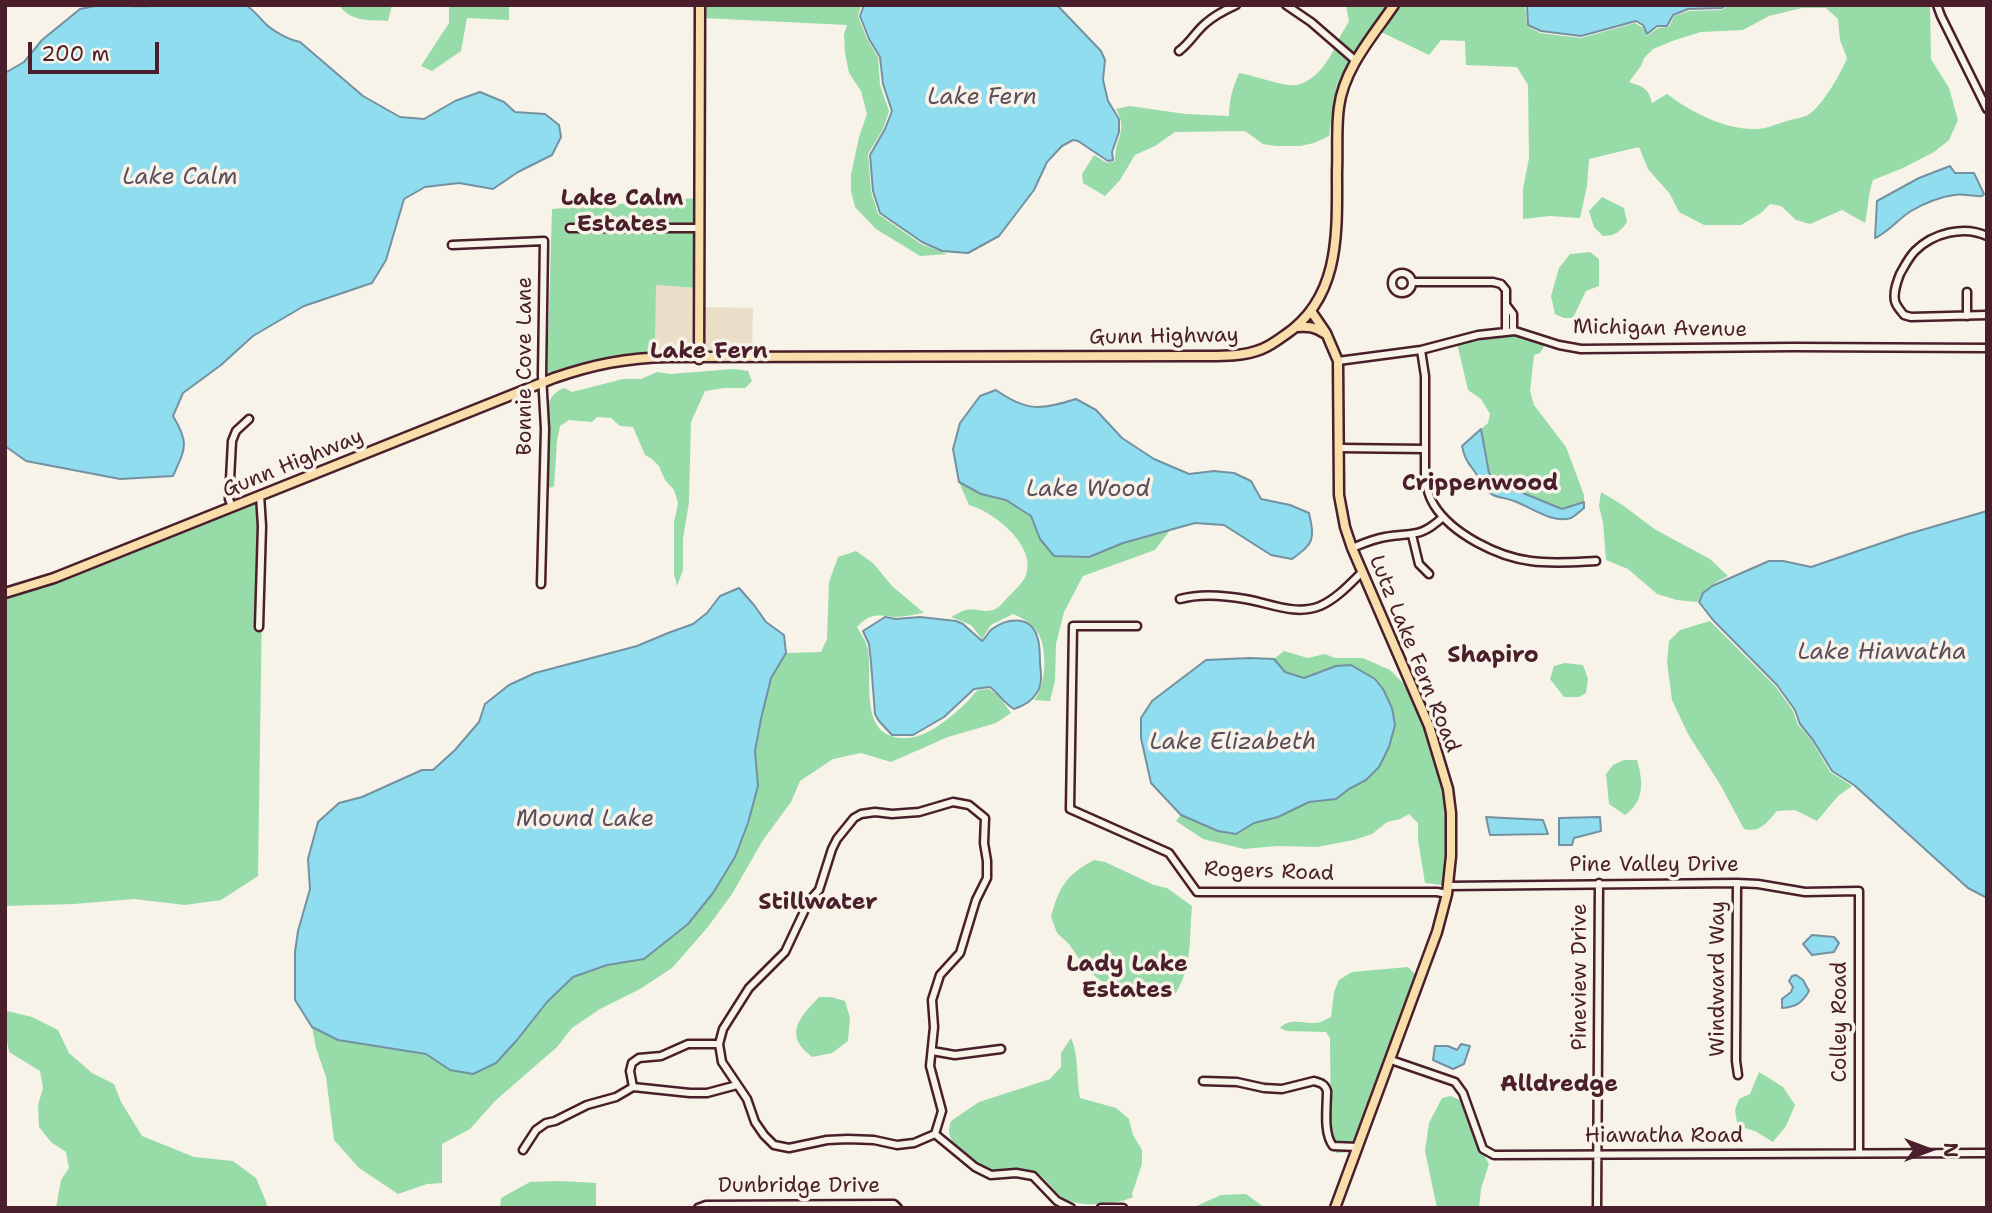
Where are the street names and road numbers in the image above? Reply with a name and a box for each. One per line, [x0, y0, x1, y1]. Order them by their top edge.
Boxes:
street label: Bonnie Cove Lane [513, 277, 539, 455]
street label: Michigan Avenue [1573, 315, 1747, 343]
street label: Gunn Highway [1089, 323, 1239, 351]
street label: Gunn Highway [219, 424, 367, 504]
street label: Lutz Lake Fern Road [1363, 552, 1465, 756]
street label: Pine Valley Drive [1569, 853, 1739, 879]
street label: Rogers Road [1204, 857, 1334, 887]
street label: Windward Way [1706, 901, 1732, 1057]
street label: Pineview Drive [1568, 903, 1594, 1051]
street label: Colley Road [1828, 961, 1854, 1083]
street label: Hiawatha Road [1585, 1124, 1743, 1150]
street label: Dunbridge Drive [718, 1174, 880, 1200]

